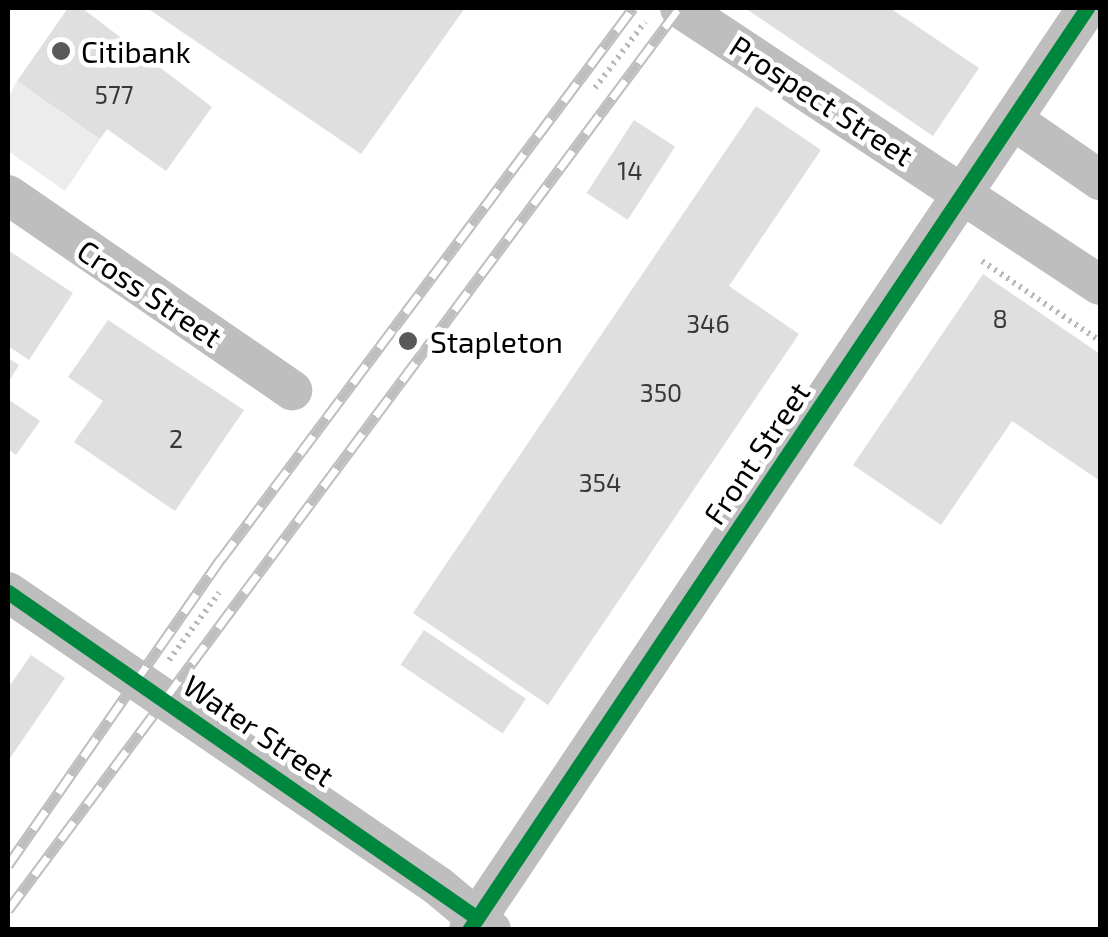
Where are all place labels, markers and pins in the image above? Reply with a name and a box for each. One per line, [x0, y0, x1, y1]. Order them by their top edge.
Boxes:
place label: Citibank [81, 33, 191, 69]
marker: Citibank [50, 40, 72, 62]
place label: Stapleton [430, 323, 563, 359]
marker: Stapleton [395, 328, 421, 354]

